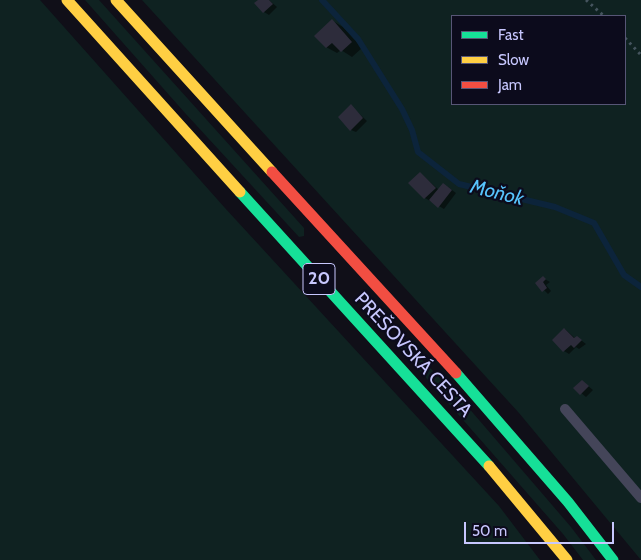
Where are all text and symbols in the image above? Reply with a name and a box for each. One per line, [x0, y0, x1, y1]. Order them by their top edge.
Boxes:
legend [451, 15, 626, 105]
text: Fast [498, 26, 523, 44]
text: Slow [498, 51, 529, 69]
text: Jam [498, 76, 522, 94]
water label: Moňok [468, 175, 526, 211]
road number: 20 [303, 264, 335, 294]
street label: PREŠOVSKÁ CESTA [349, 288, 477, 422]
scale bar [466, 512, 616, 544]
text: 50 m [472, 522, 507, 540]

